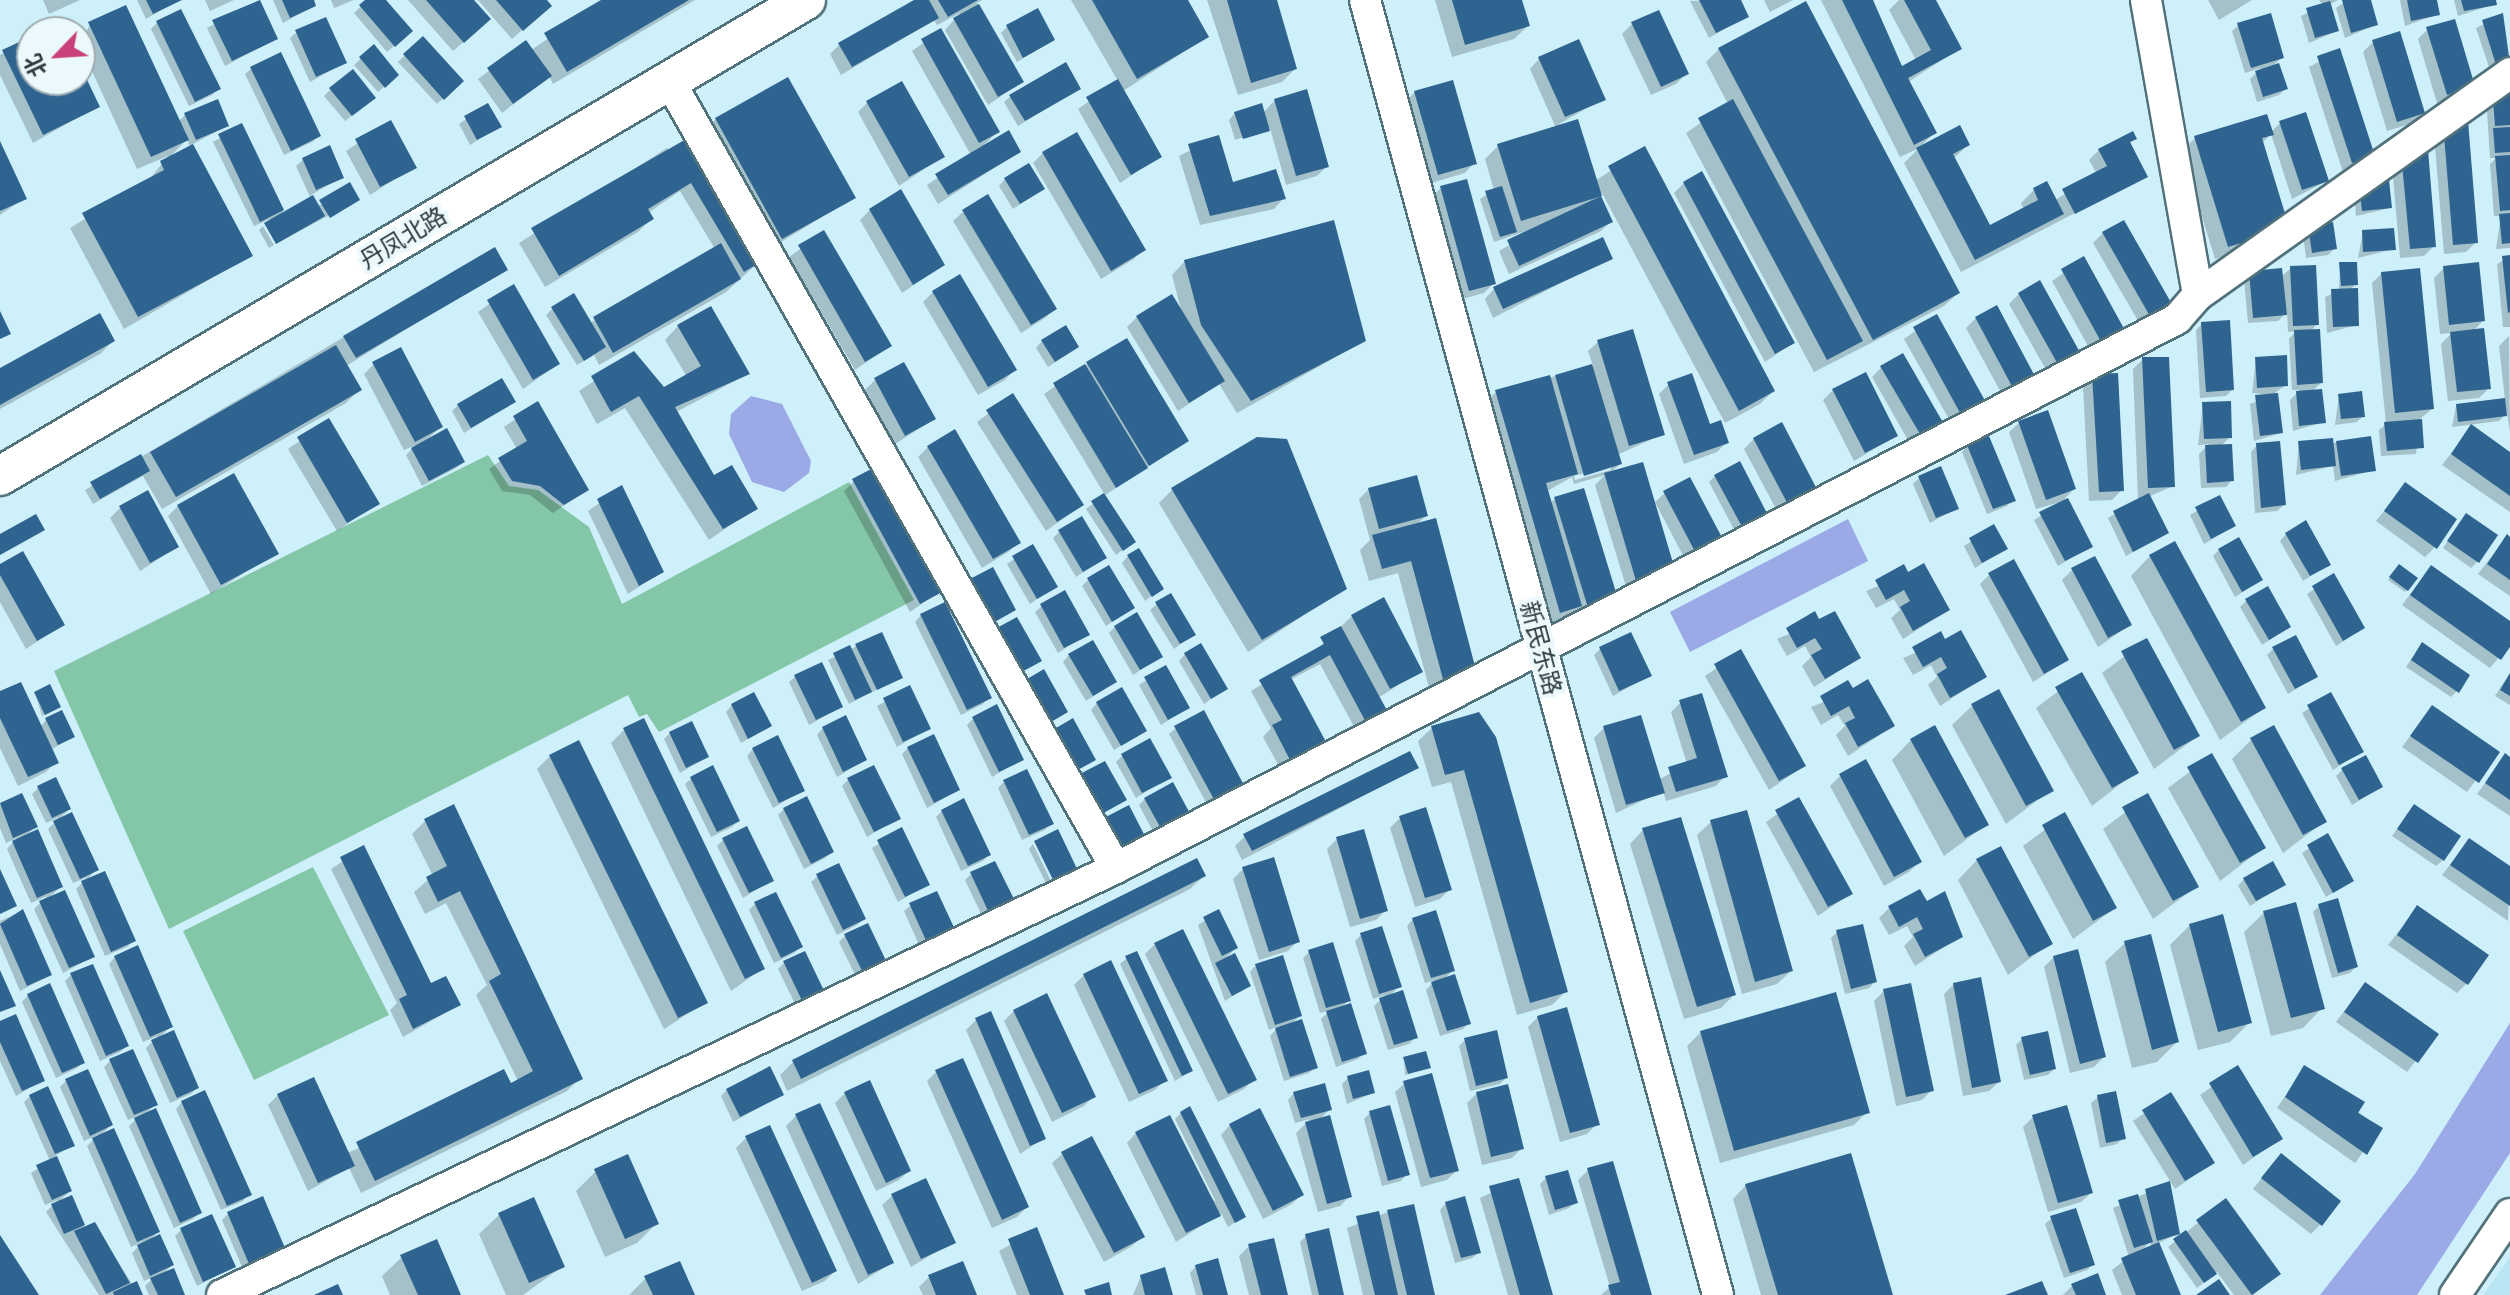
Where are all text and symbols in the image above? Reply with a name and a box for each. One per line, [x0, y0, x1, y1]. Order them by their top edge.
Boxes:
north arrow [16, 16, 96, 96]
text: 北 [20, 50, 52, 81]
street label: 丹凤北路 [354, 201, 452, 275]
street label: 新民东路 [1515, 598, 1567, 698]

